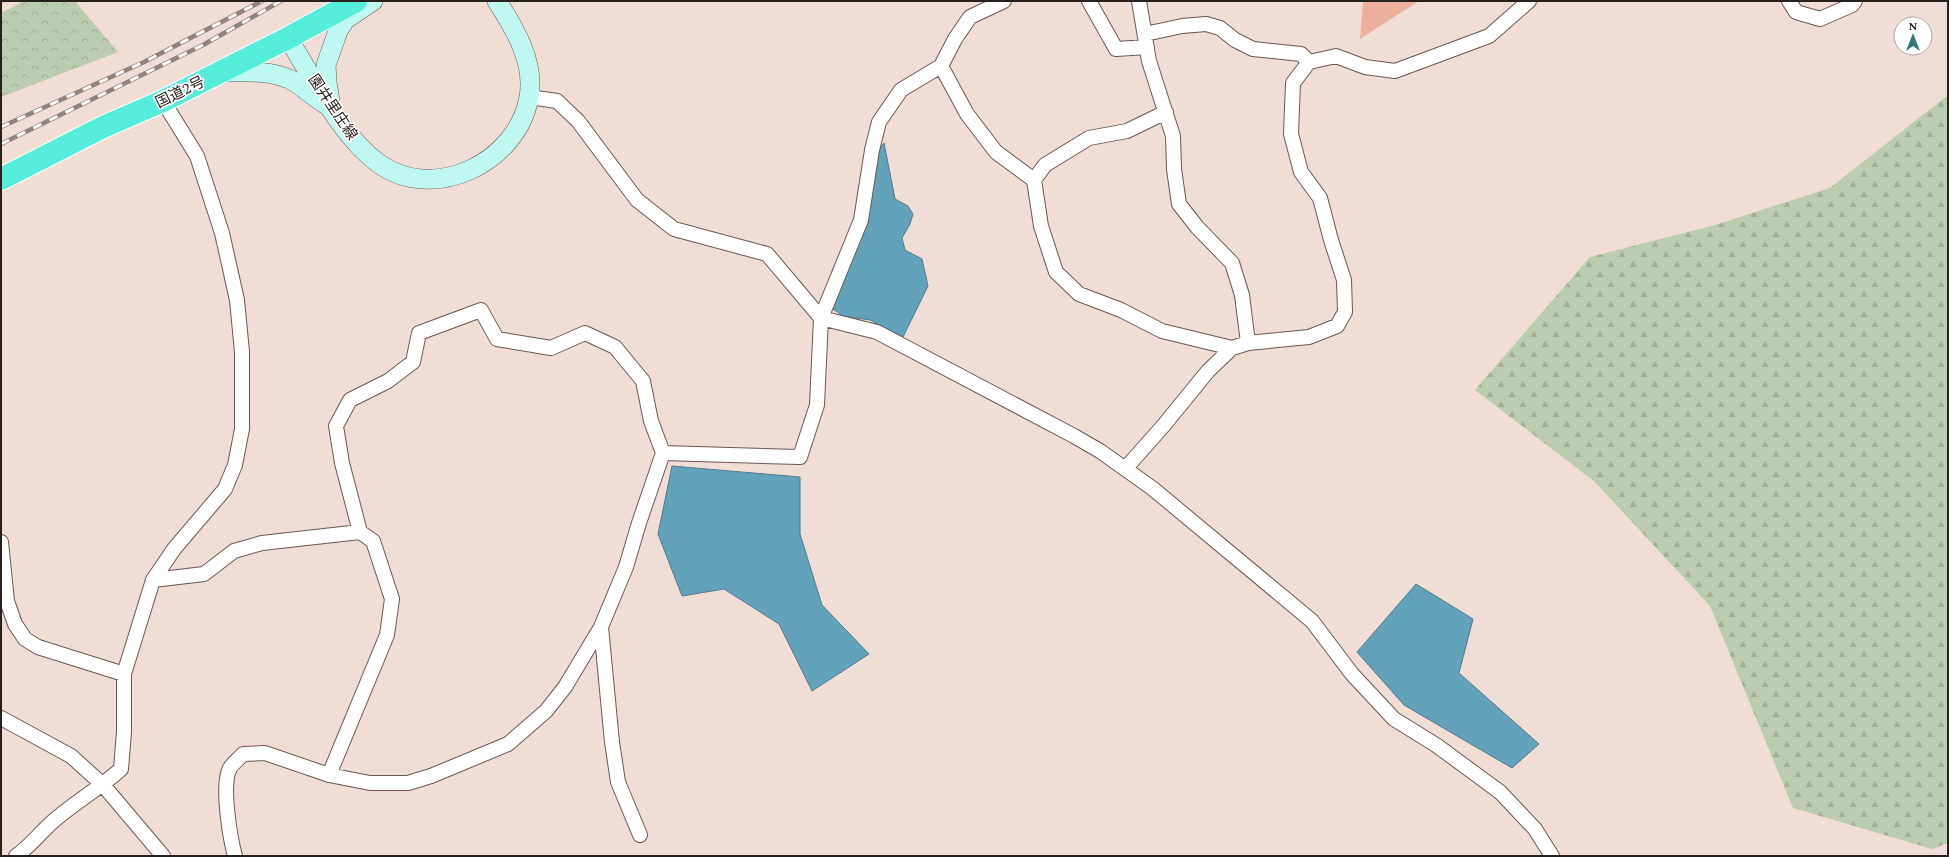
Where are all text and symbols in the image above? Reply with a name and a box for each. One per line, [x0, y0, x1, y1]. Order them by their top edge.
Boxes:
north arrow [1893, 16, 1933, 56]
text: N [1909, 18, 1918, 35]
street label: 園井里庄線 [302, 70, 363, 145]
street label: 国道2号 [152, 71, 209, 114]

